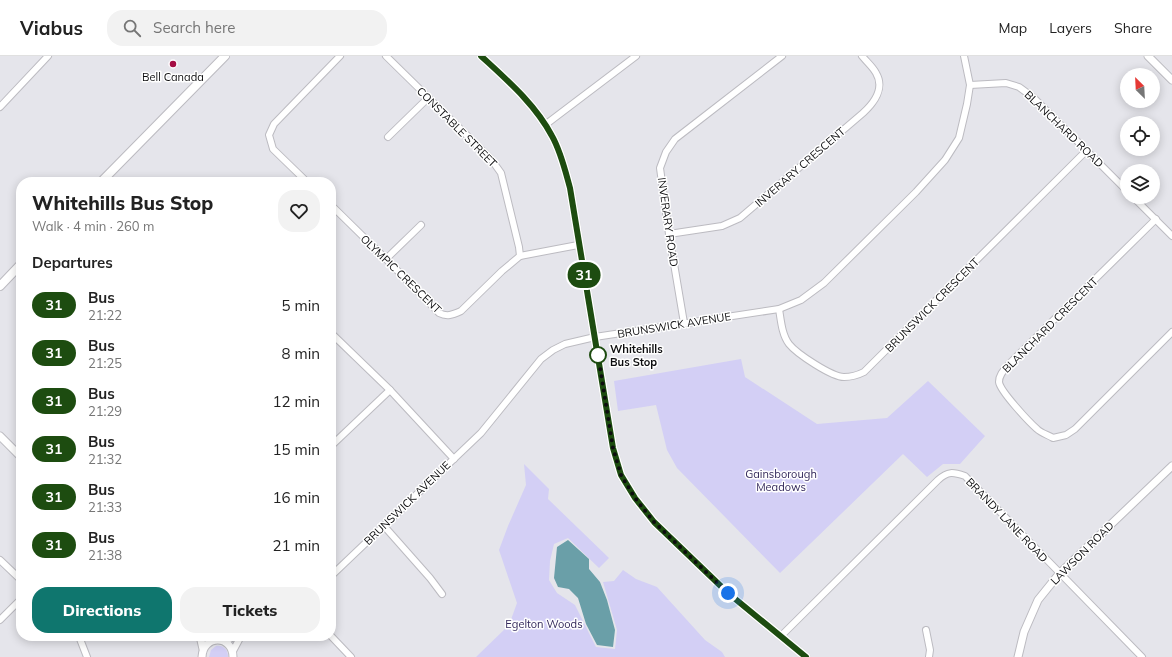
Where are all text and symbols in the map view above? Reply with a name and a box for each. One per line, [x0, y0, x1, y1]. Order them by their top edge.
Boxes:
search box [107, 10, 387, 46]
text: Viabus [20, 16, 83, 40]
icon: search [121, 17, 143, 39]
text: Search here [153, 18, 236, 37]
text: Map [998, 19, 1027, 37]
text: Layers [1049, 19, 1092, 37]
text: Share [1114, 19, 1152, 37]
marker: Bell Canada [168, 59, 178, 69]
north arrow [1120, 68, 1160, 108]
map controls [1120, 68, 1160, 204]
place label: Bell Canada [142, 70, 204, 84]
street label: CONSTABLE STREET [414, 84, 500, 170]
street label: BLANCHARD ROAD [1022, 88, 1106, 170]
button: locate [1120, 116, 1160, 156]
street label: INVERARY CRESCENT [752, 124, 848, 210]
button: layers [1120, 164, 1160, 204]
street label: INVERARY ROAD [655, 176, 681, 268]
button: heart [278, 190, 320, 232]
text: Whitehills Bus Stop [32, 191, 213, 215]
text: Walk · 4 min · 260 m [32, 218, 154, 234]
street label: OLYMPIC CRESCENT [358, 232, 445, 316]
text: Departures [32, 253, 113, 272]
street label: BRUNSWICK CRESCENT [882, 255, 982, 355]
line badge: 31 [566, 262, 602, 288]
text: 31 [576, 266, 592, 284]
street label: BLANCHARD CRESCENT [999, 274, 1101, 376]
text: Bus [88, 288, 115, 307]
text: 31 [46, 296, 62, 314]
text: 5 min [282, 296, 320, 315]
text: 21:22 [88, 307, 122, 323]
street label: BRUNSWICK AVENUE [616, 309, 732, 341]
text: Bus [88, 336, 115, 355]
place label: Whitehills Bus Stop [610, 342, 663, 369]
text: 31 [46, 344, 62, 362]
text: 8 min [282, 344, 320, 363]
marker: Whitehills Bus Stop [589, 346, 607, 364]
text: 21:25 [88, 355, 122, 371]
text: Bus [88, 384, 115, 403]
text: 31 [46, 392, 62, 410]
text: 12 min [273, 392, 320, 411]
text: 21:29 [88, 403, 122, 419]
text: Bus [88, 432, 115, 451]
text: 31 [46, 440, 62, 458]
text: 15 min [273, 440, 320, 459]
text: 21:32 [88, 451, 122, 467]
street label: BRUNSWICK AVENUE [361, 458, 453, 548]
park label: Gainsborough Meadows [745, 467, 817, 494]
street label: BRANDY LANE ROAD [963, 475, 1051, 565]
text: Bus [88, 480, 115, 499]
text: 31 [46, 488, 62, 506]
text: 16 min [273, 488, 320, 507]
text: 21:33 [88, 499, 122, 515]
street label: LAWSON ROAD [1047, 518, 1117, 588]
text: Bus [88, 528, 115, 547]
text: 31 [46, 536, 62, 554]
text: 21 min [273, 536, 320, 555]
text: 21:38 [88, 547, 122, 563]
your location [718, 583, 738, 603]
button: Directions [32, 587, 172, 633]
button: Tickets [180, 587, 320, 633]
park label: Egelton Woods [505, 617, 583, 631]

